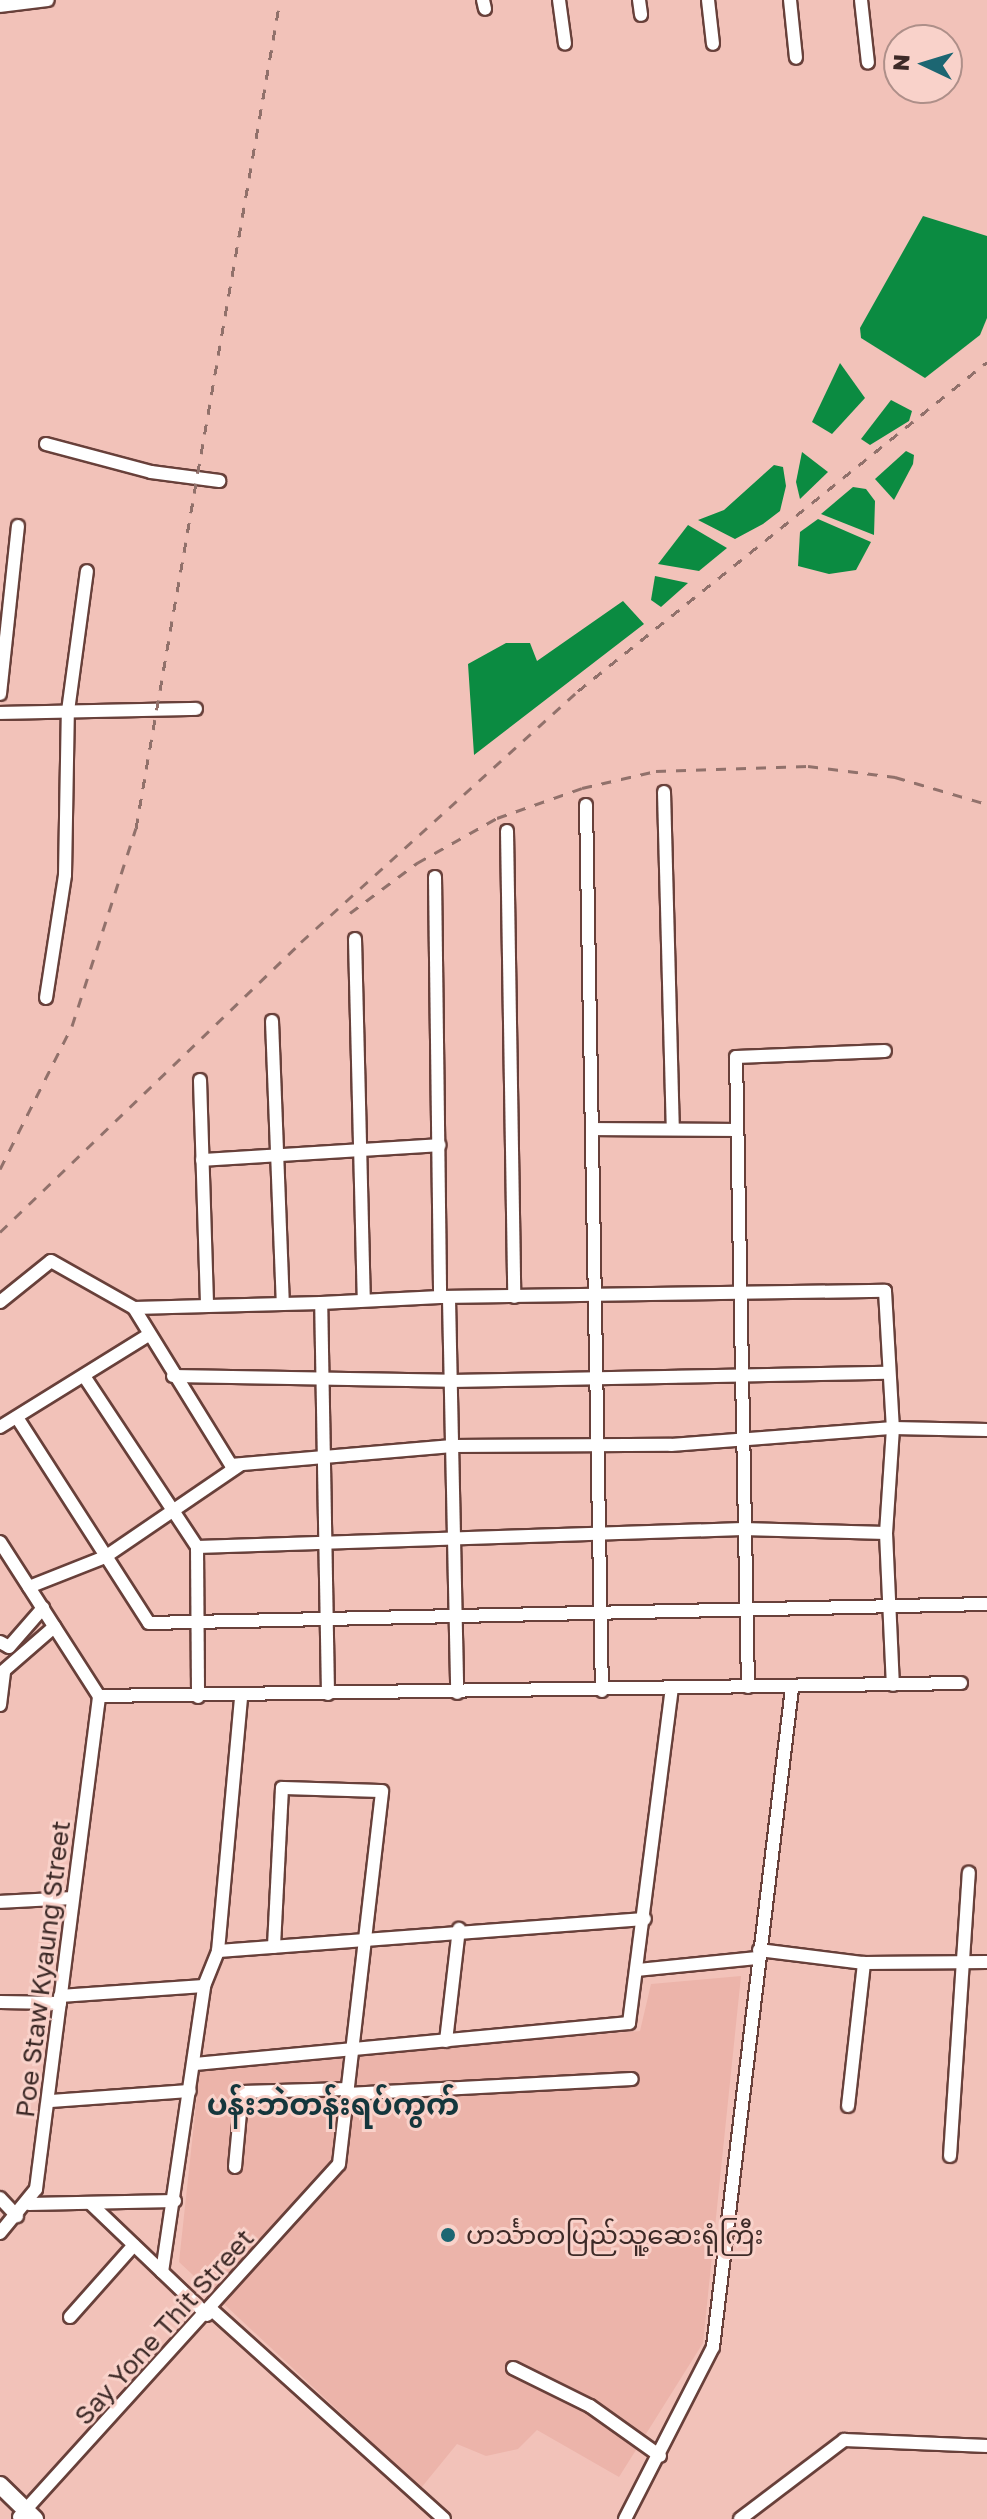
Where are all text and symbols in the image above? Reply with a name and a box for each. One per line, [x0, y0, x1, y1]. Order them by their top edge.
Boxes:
north arrow [883, 24, 963, 104]
text: N [887, 53, 915, 72]
street label: Poe Staw Kyaung Street [9, 1819, 77, 2119]
district label: ပန်းဘဲတန်းရပ်ကွက် [207, 2086, 459, 2122]
place label: ဟင်္သာတပြည်သူ့ဆေးရုံကြီး [466, 2219, 763, 2251]
street label: Say Yone Thit Street [68, 2223, 260, 2431]
marker: ဟင်္သာတပြည်သူ့ဆေးရုံကြီး [437, 2224, 459, 2246]

